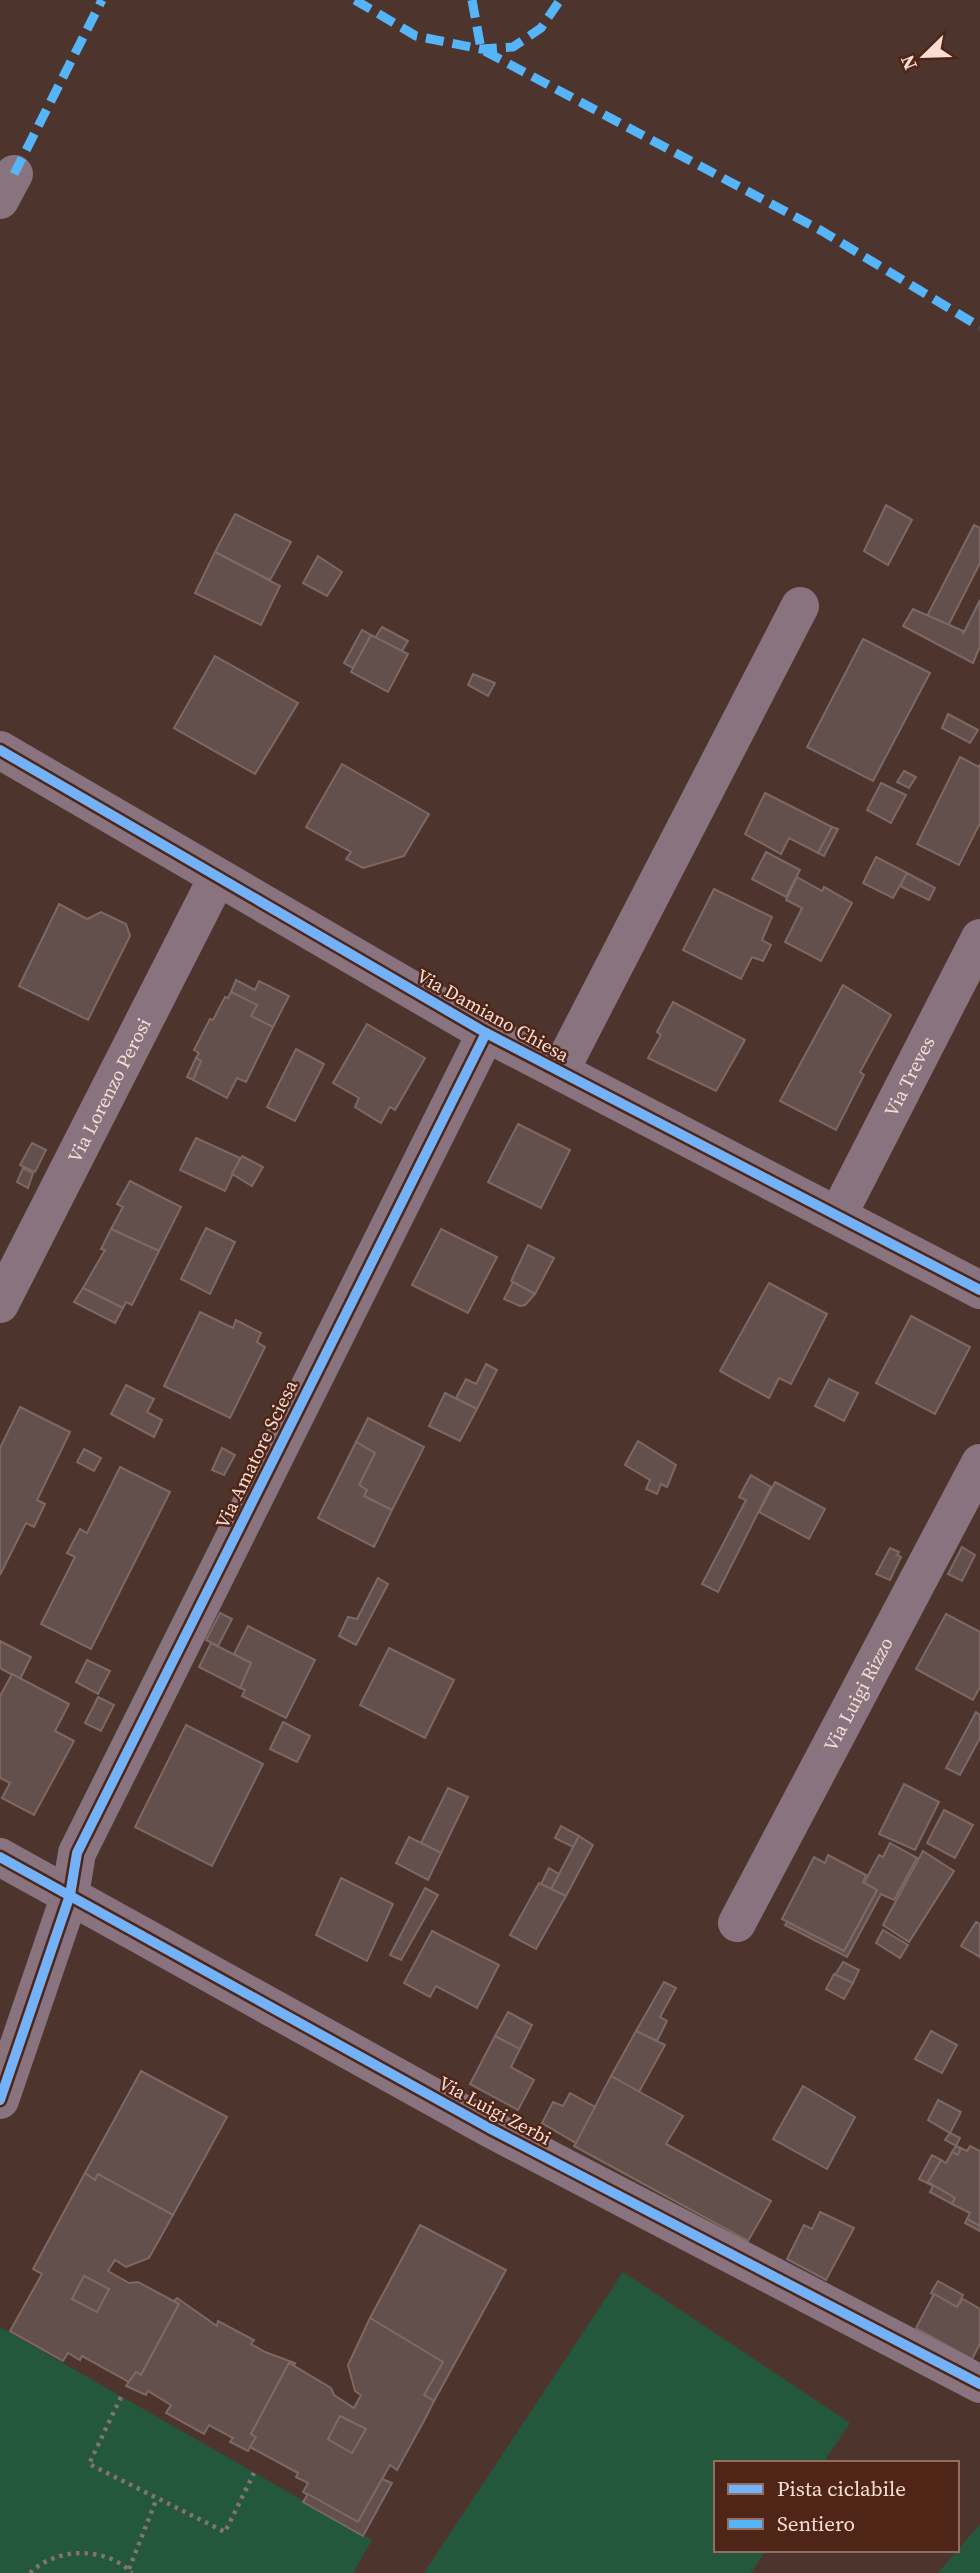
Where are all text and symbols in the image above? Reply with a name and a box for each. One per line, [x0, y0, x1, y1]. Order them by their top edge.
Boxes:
north arrow [889, 21, 959, 91]
text: N [894, 51, 923, 74]
street label: Via Damiano Chiesa [412, 962, 574, 1068]
street label: Via Lorenzo Perosi [61, 1013, 157, 1167]
street label: Via Treves [878, 1031, 941, 1121]
street label: Via Amatore Sciesa [209, 1375, 303, 1533]
street label: Via Luigi Rizzo [817, 1632, 899, 1756]
street label: Via Luigi Zerbi [434, 2069, 556, 2151]
legend [714, 2461, 959, 2552]
text: Pista ciclabile [777, 2474, 906, 2503]
text: Sentiero [777, 2509, 855, 2538]

